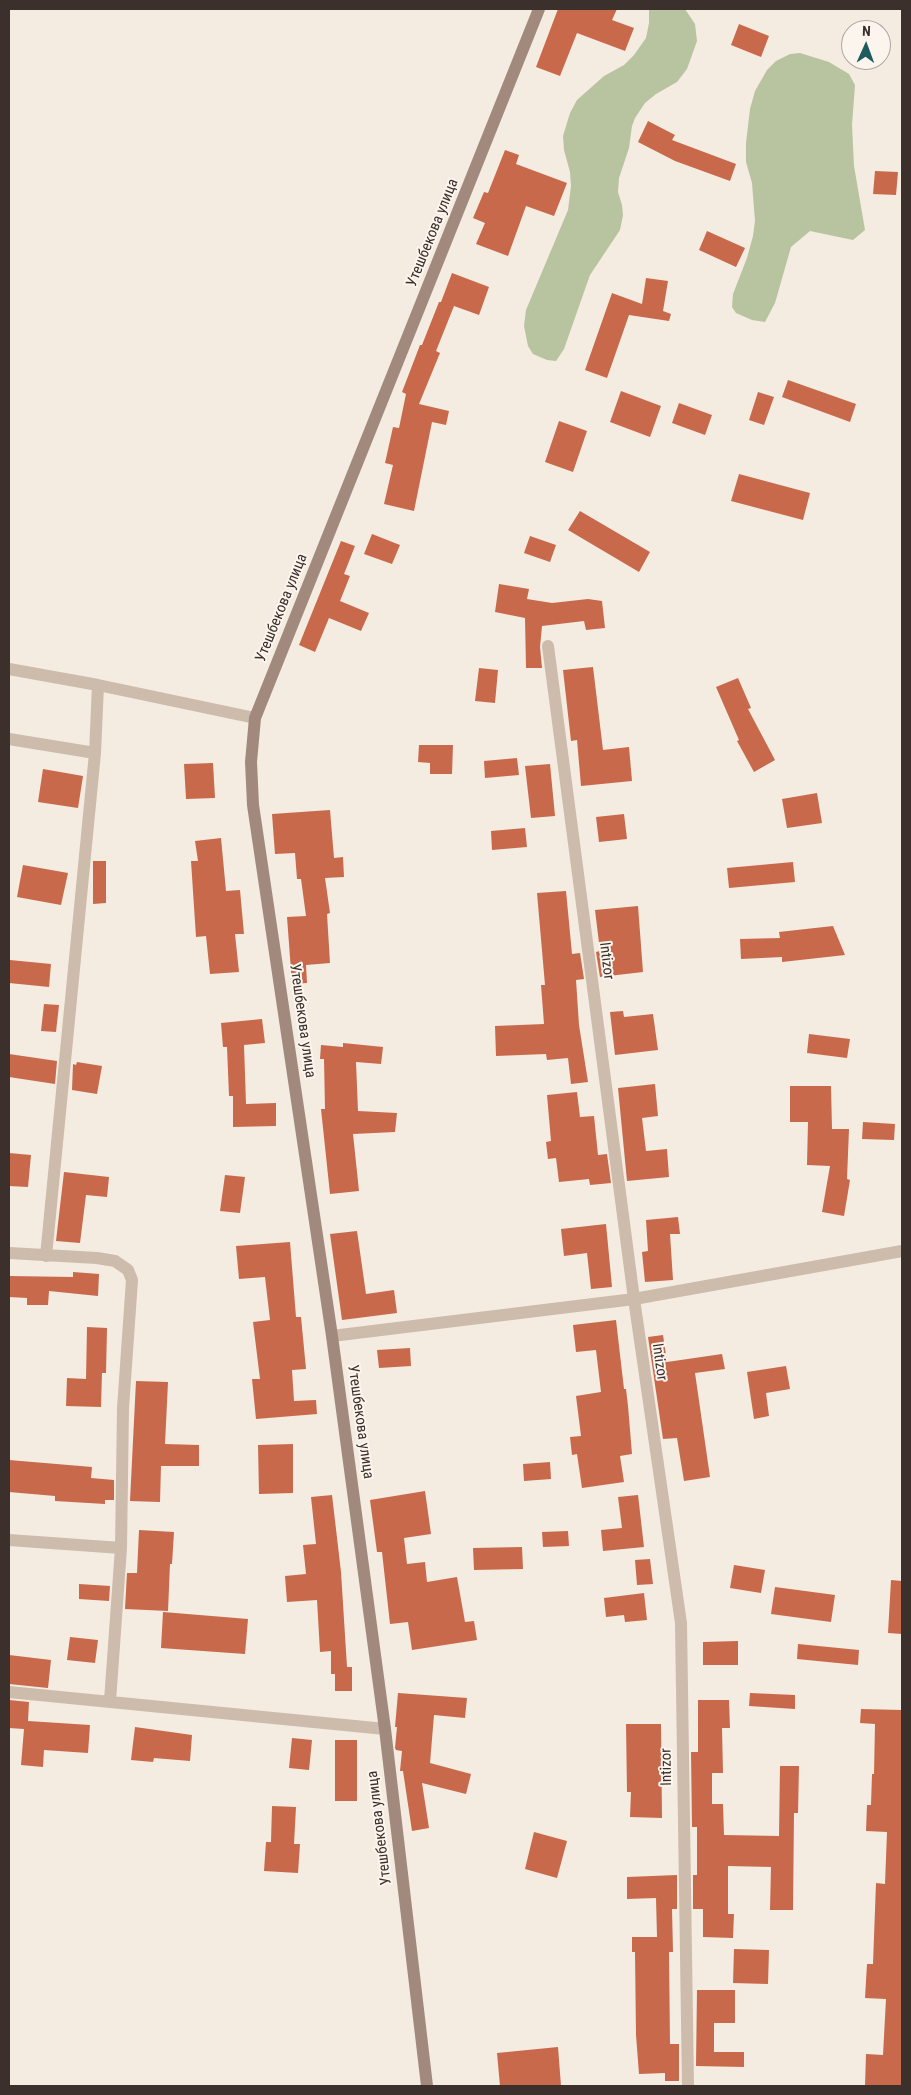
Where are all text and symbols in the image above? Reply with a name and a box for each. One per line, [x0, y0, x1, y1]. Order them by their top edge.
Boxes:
north arrow [841, 20, 891, 70]
text: N [862, 23, 871, 39]
street label: Утешбекова улица [403, 176, 463, 290]
street label: Утешбекова улица [252, 551, 312, 665]
street label: Intizor [595, 941, 617, 981]
street label: Утешбекова улица [285, 963, 319, 1079]
street label: Intizor [647, 1342, 671, 1382]
street label: Утешбекова улица [343, 1364, 377, 1480]
street label: Intizor [658, 1748, 676, 1786]
street label: Утешбекова улица [364, 1770, 396, 1886]

